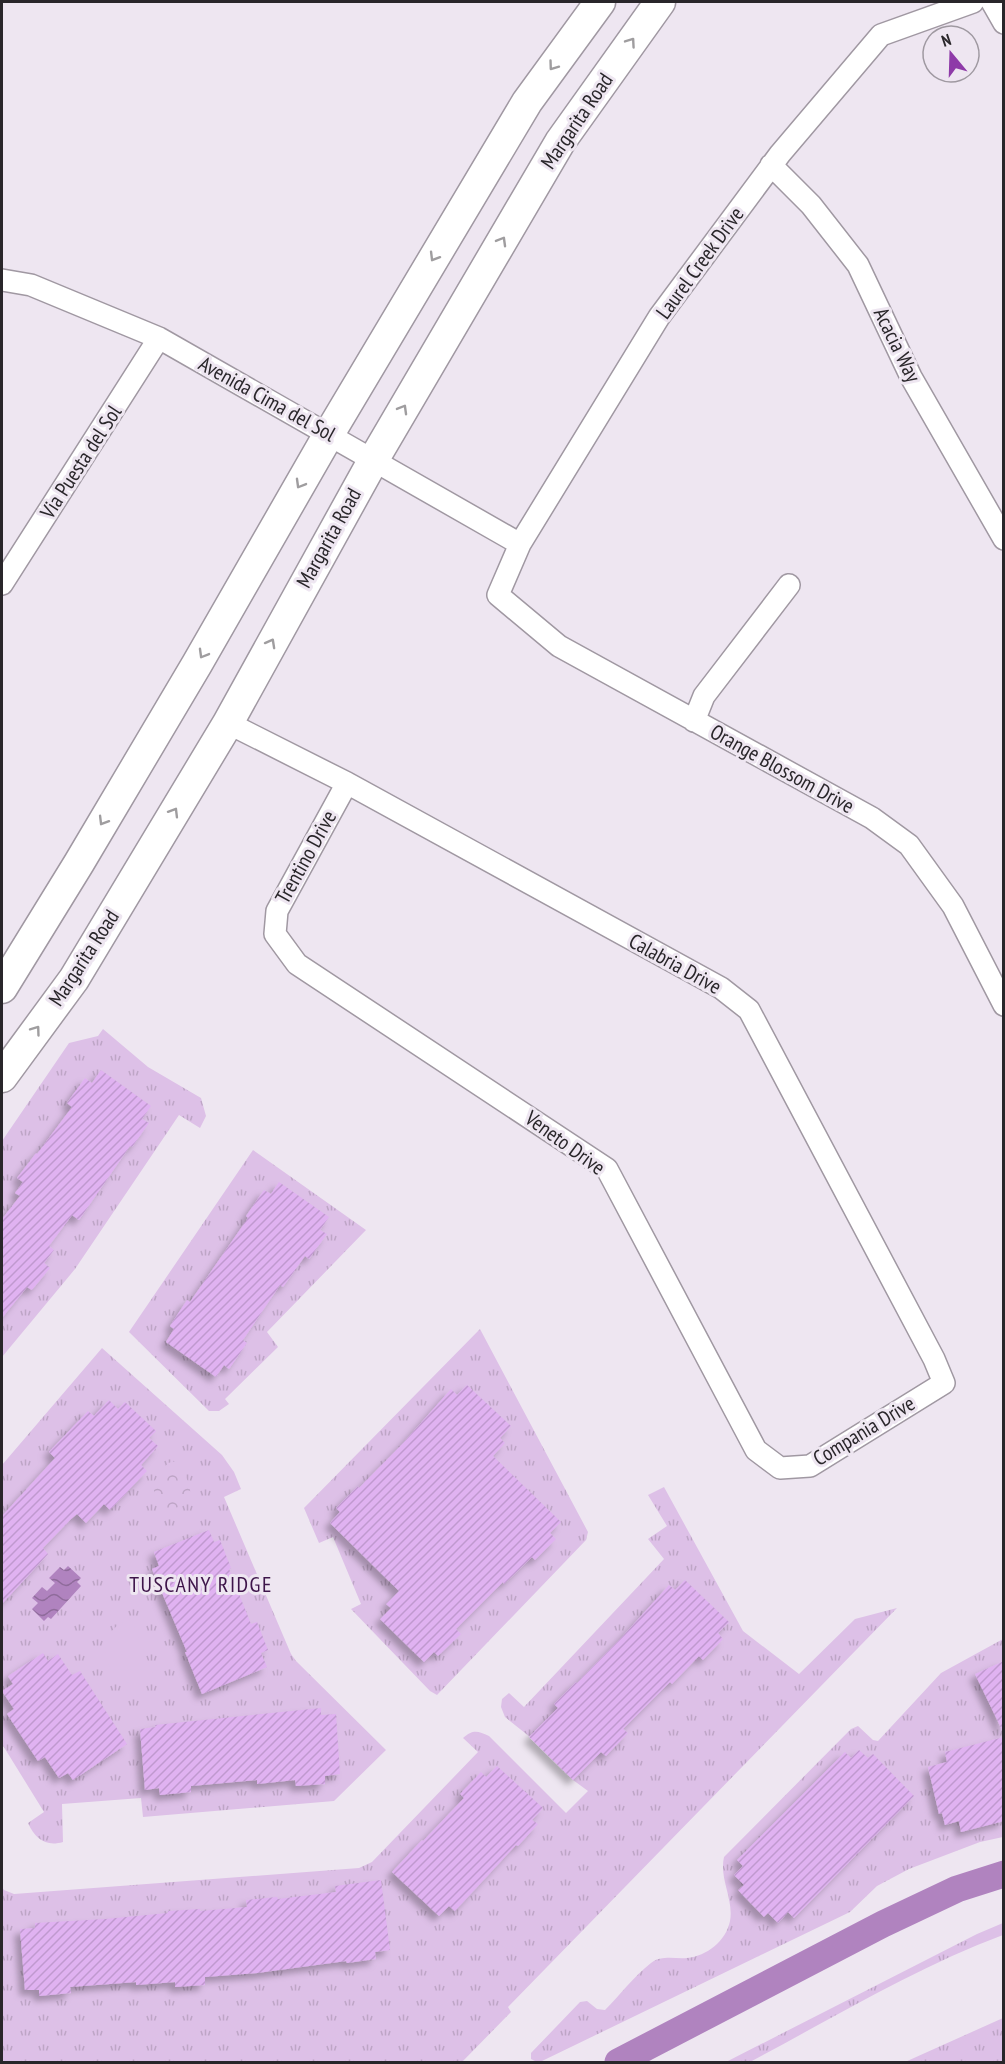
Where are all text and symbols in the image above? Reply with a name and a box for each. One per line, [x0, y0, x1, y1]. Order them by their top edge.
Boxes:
north arrow [921, 24, 981, 84]
text: N [939, 29, 953, 51]
one-way arrow [624, 38, 635, 49]
one-way arrow [549, 59, 560, 70]
street label: Margarita Road [535, 68, 618, 174]
street label: Laurel Creek Drive [650, 201, 749, 324]
one-way arrow [495, 237, 507, 247]
one-way arrow [430, 251, 442, 261]
street label: Acacia Way [868, 303, 927, 387]
street label: Avenida Cima del Sol [194, 350, 341, 447]
street label: Via Puesta del Sol [33, 400, 127, 524]
one-way arrow [396, 405, 408, 415]
one-way arrow [295, 478, 307, 489]
street label: Margarita Road [290, 483, 367, 592]
one-way arrow [264, 639, 275, 649]
one-way arrow [198, 648, 210, 658]
street label: Orange Blossom Drive [706, 718, 859, 819]
street label: Trentino Drive [269, 805, 342, 908]
one-way arrow [167, 808, 178, 818]
one-way arrow [99, 815, 111, 825]
street label: Margarita Road [42, 904, 125, 1011]
street label: Calabria Drive [624, 927, 726, 1000]
one-way arrow [29, 1025, 40, 1036]
street label: Veneto Drive [519, 1104, 611, 1181]
street label: Compania Drive [808, 1390, 920, 1472]
district label: TUSCANY RIDGE [129, 1570, 273, 1598]

